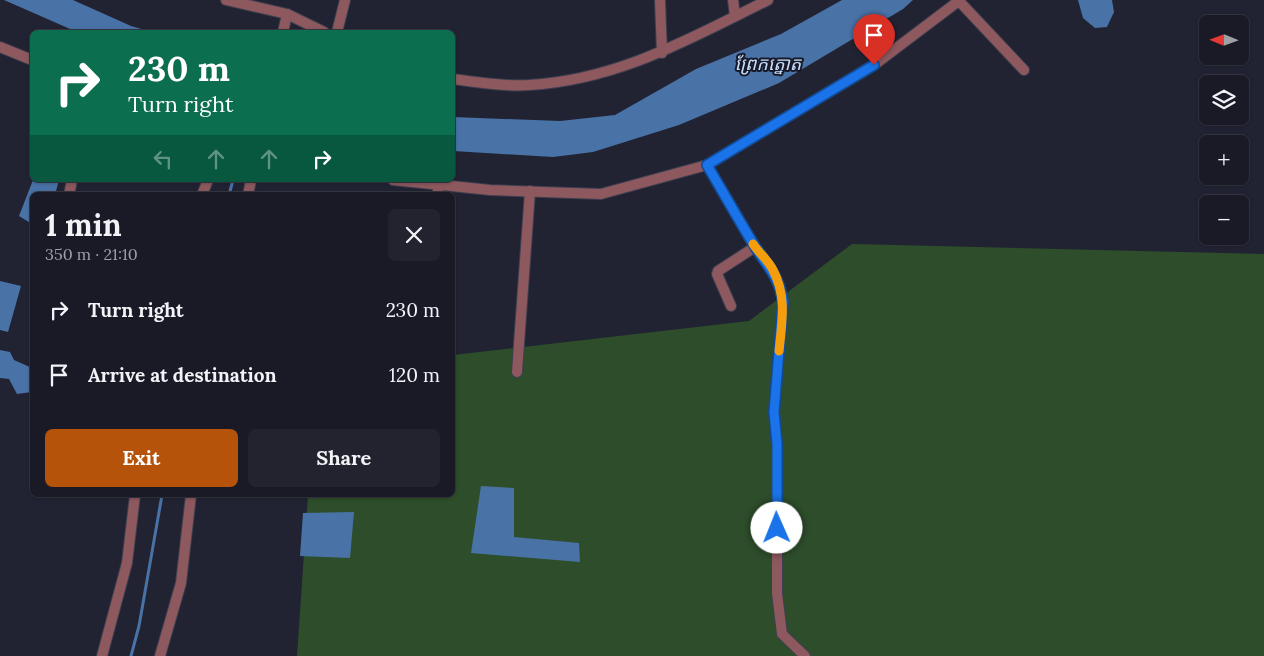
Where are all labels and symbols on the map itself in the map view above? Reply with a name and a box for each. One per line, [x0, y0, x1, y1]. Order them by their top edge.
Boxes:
pin [853, 14, 895, 65]
north arrow [1199, 15, 1249, 65]
water label: ព្រែកត្នោត [735, 52, 803, 75]
position arrow [750, 501, 802, 553]

